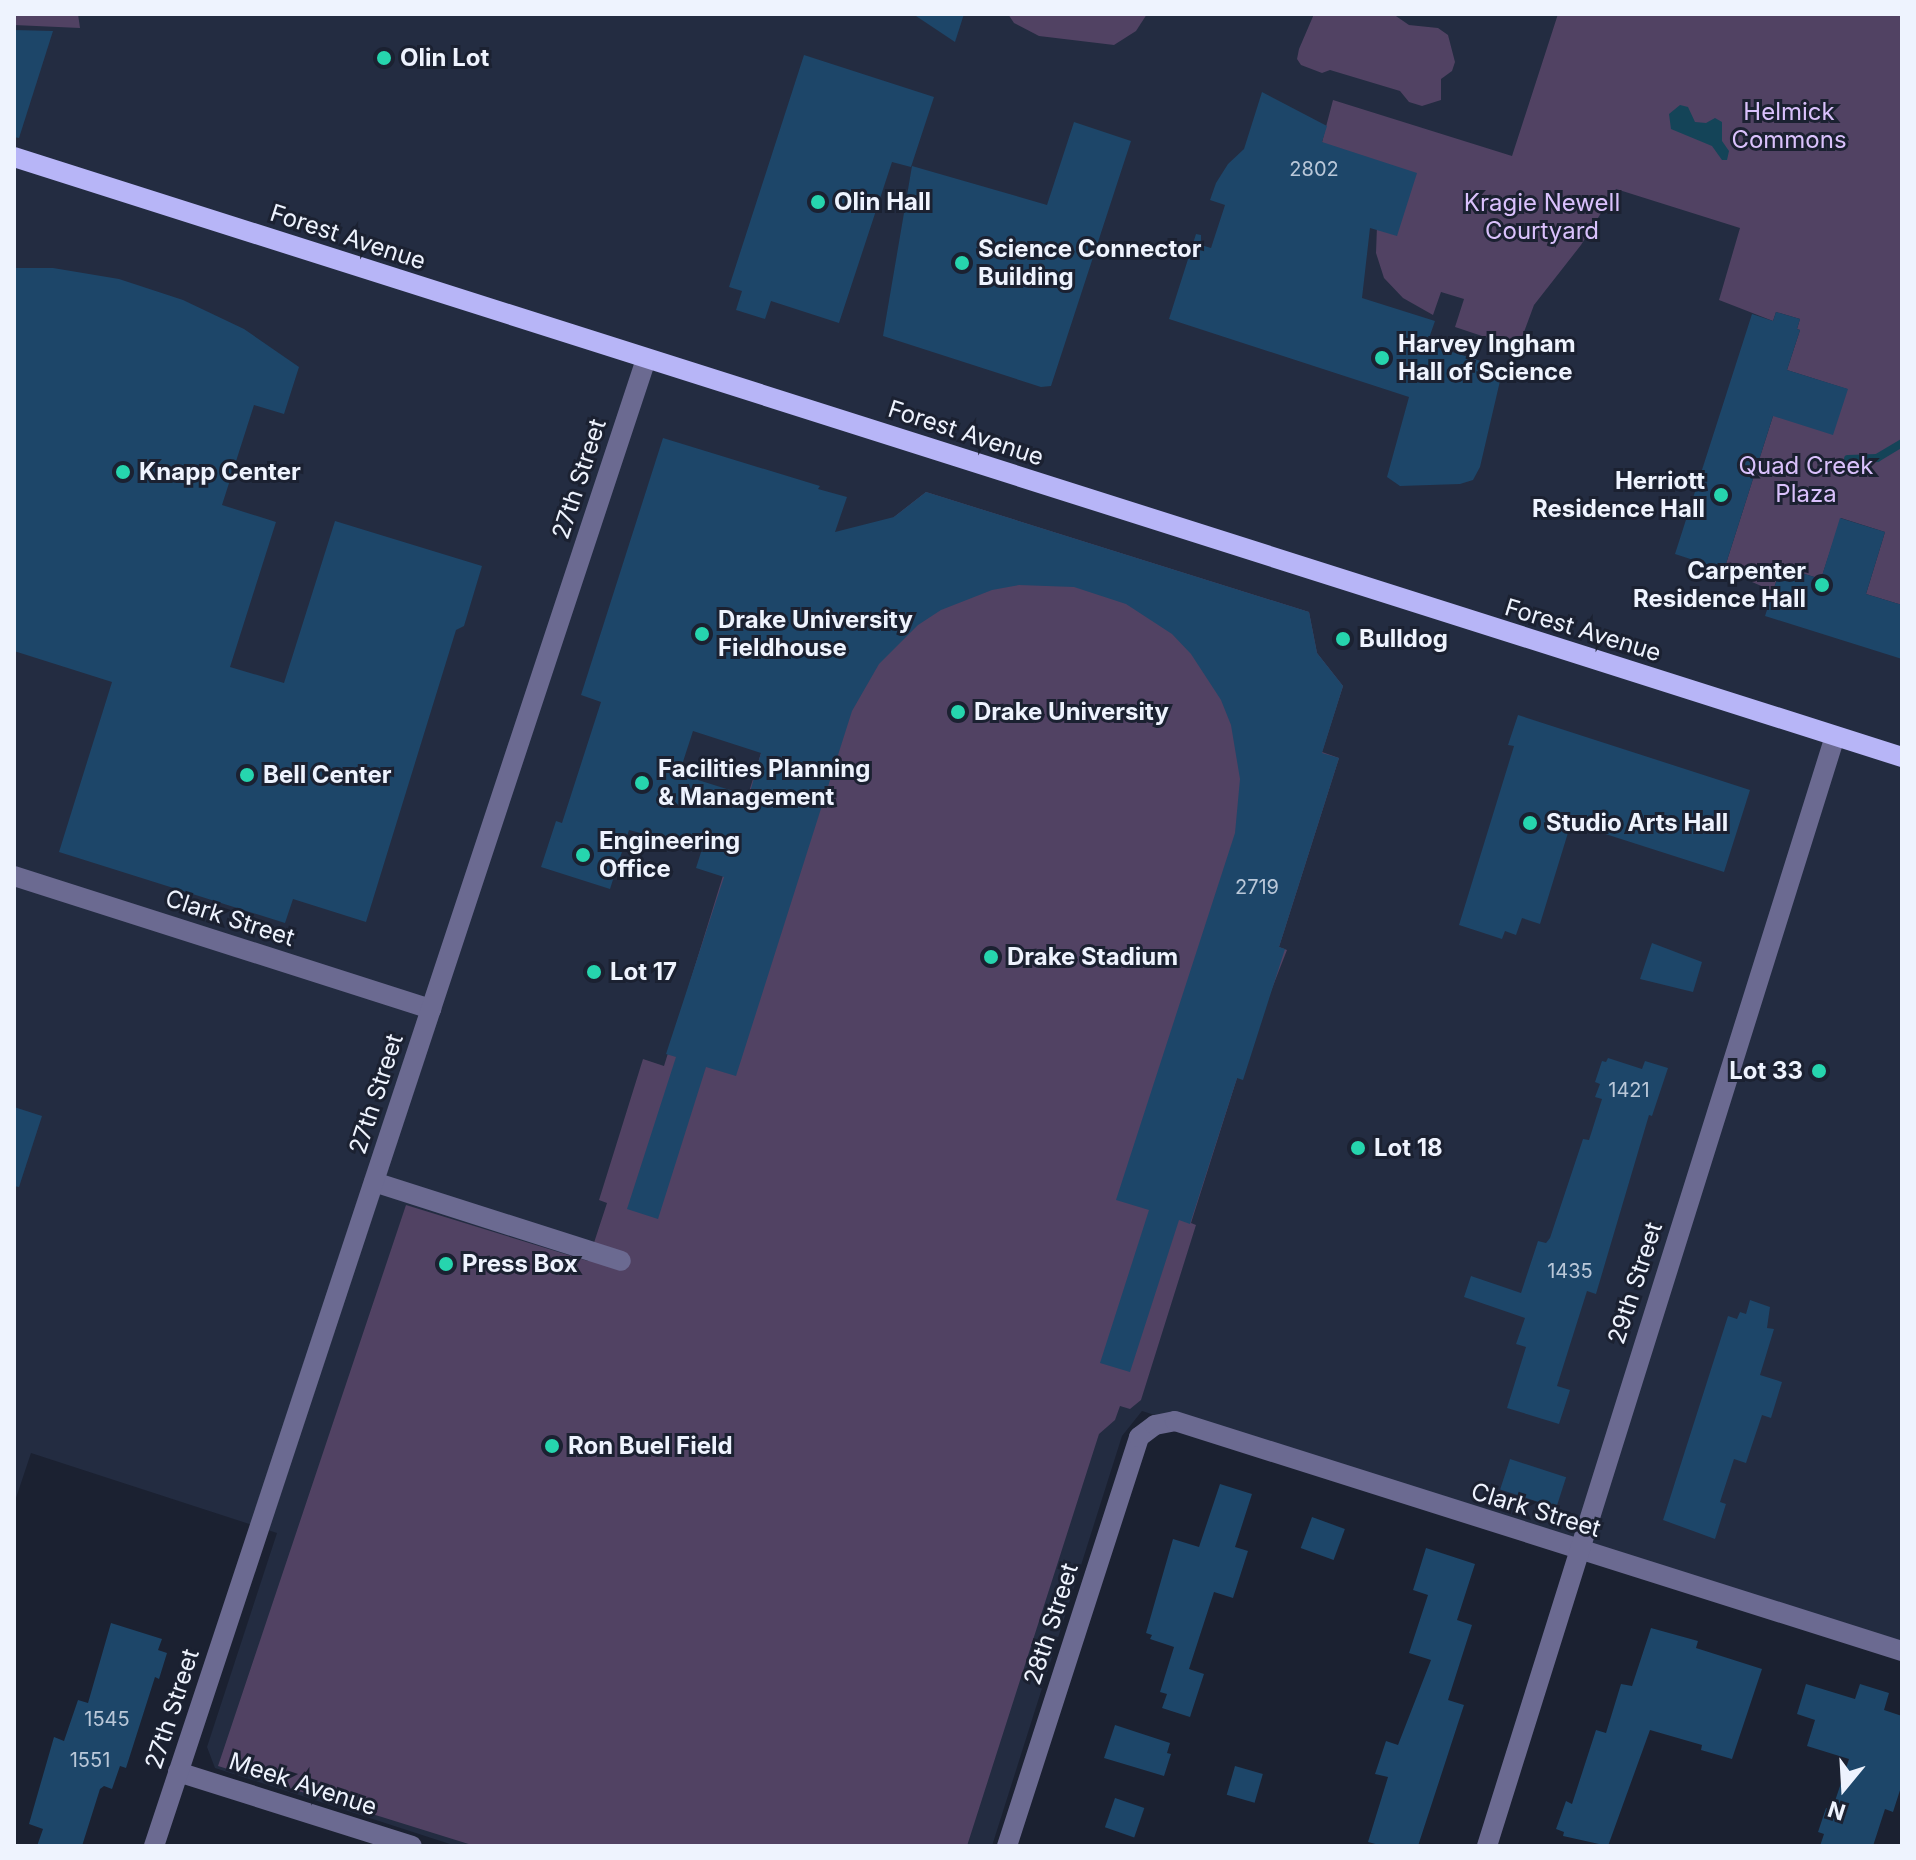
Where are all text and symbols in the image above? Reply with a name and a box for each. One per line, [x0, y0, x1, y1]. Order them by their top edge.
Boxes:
place label: Olin Lot [400, 44, 489, 72]
marker: Olin Lot [375, 49, 393, 67]
park label: Helmick Commons [1731, 98, 1847, 154]
house number: 2802 [1289, 157, 1339, 181]
place label: Olin Hall [834, 188, 931, 216]
park label: Kragie Newell Courtyard [1464, 189, 1620, 245]
marker: Olin Hall [809, 193, 827, 211]
street label: Forest Avenue [267, 198, 429, 276]
place label: Science Connector Building [978, 235, 1202, 291]
marker: Science Connector Building [953, 254, 971, 272]
place label: Harvey Ingham Hall of Science [1398, 330, 1576, 386]
marker: Harvey Ingham Hall of Science [1373, 349, 1391, 367]
street label: Forest Avenue [885, 394, 1047, 472]
street label: 27th Street [546, 415, 612, 543]
park label: Quad Creek Plaza [1739, 452, 1873, 508]
place label: Knapp Center [139, 458, 301, 486]
marker: Knapp Center [114, 463, 132, 481]
place label: Herriott Residence Hall [1532, 467, 1705, 523]
marker: Herriott Residence Hall [1712, 486, 1730, 504]
place label: Carpenter Residence Hall [1633, 557, 1806, 613]
marker: Carpenter Residence Hall [1813, 576, 1831, 594]
street label: Forest Avenue [1501, 593, 1665, 667]
place label: Drake University Fieldhouse [718, 606, 913, 662]
marker: Drake University Fieldhouse [693, 625, 711, 643]
place label: Bulldog [1359, 625, 1448, 653]
marker: Bulldog [1334, 630, 1352, 648]
place label: Drake University [974, 698, 1169, 726]
marker: Drake University [949, 703, 967, 721]
place label: Facilities Planning & Management [658, 755, 870, 811]
place label: Bell Center [263, 761, 391, 789]
marker: Bell Center [238, 766, 256, 784]
marker: Facilities Planning & Management [633, 774, 651, 792]
place label: Studio Arts Hall [1546, 809, 1728, 837]
marker: Studio Arts Hall [1521, 814, 1539, 832]
place label: Engineering Office [599, 827, 740, 883]
marker: Engineering Office [574, 846, 592, 864]
house number: 2719 [1235, 875, 1279, 899]
street label: Clark Street [162, 884, 298, 952]
place label: Drake Stadium [1007, 943, 1178, 971]
marker: Drake Stadium [982, 948, 1000, 966]
place label: Lot 17 [610, 958, 677, 986]
marker: Lot 17 [585, 963, 603, 981]
street label: 27th Street [343, 1030, 409, 1158]
place label: Lot 33 [1729, 1057, 1803, 1085]
marker: Lot 33 [1810, 1062, 1828, 1080]
house number: 1421 [1608, 1078, 1650, 1102]
place label: Lot 18 [1374, 1134, 1443, 1162]
marker: Lot 18 [1349, 1139, 1367, 1157]
street label: 29th Street [1602, 1218, 1668, 1348]
place label: Press Box [462, 1250, 578, 1278]
marker: Press Box [437, 1255, 455, 1273]
house number: 1435 [1547, 1259, 1593, 1283]
place label: Ron Buel Field [568, 1432, 733, 1460]
marker: Ron Buel Field [543, 1437, 561, 1455]
street label: Clark Street [1468, 1477, 1604, 1543]
street label: 28th Street [1018, 1560, 1084, 1688]
street label: 27th Street [139, 1645, 205, 1773]
house number: 1545 [84, 1707, 130, 1731]
street label: Meek Avenue [225, 1747, 381, 1821]
house number: 1551 [70, 1748, 110, 1772]
north arrow [1804, 1748, 1884, 1828]
text: N [1825, 1796, 1849, 1826]

